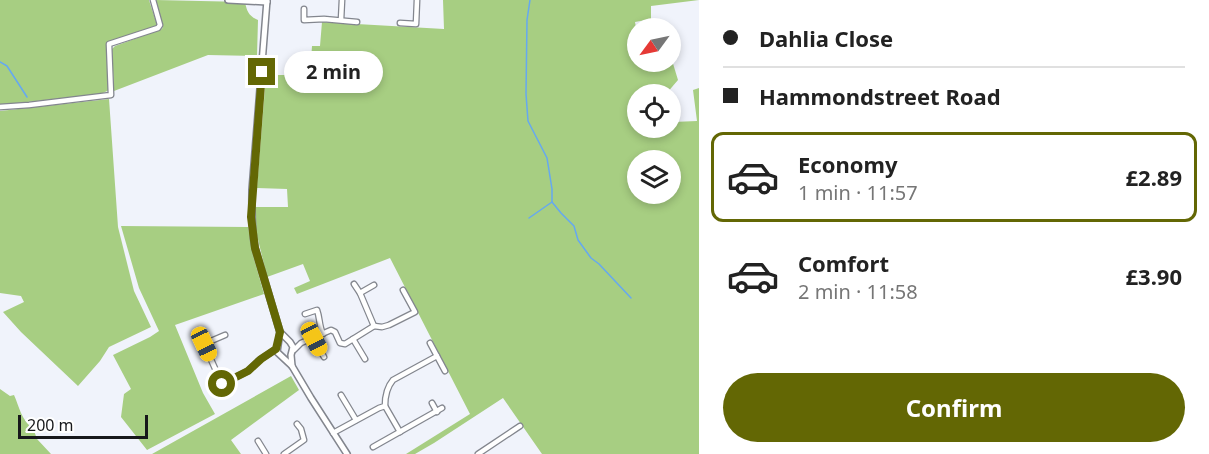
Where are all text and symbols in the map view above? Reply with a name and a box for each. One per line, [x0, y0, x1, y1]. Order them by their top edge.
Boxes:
north arrow [627, 18, 681, 72]
map controls [627, 18, 681, 204]
text: Dahlia Close [759, 23, 893, 53]
callout: 2 min [283, 51, 382, 93]
route end [248, 58, 275, 85]
text: 2 min [306, 58, 361, 85]
text: Hammondstreet Road [759, 81, 1001, 111]
button: locate [627, 84, 681, 138]
text: Economy [798, 149, 897, 179]
button: layers [627, 150, 681, 204]
icon: car [726, 150, 780, 204]
text: £2.89 [1125, 162, 1182, 192]
text: 1 min · 11:57 [798, 179, 918, 206]
text: Comfort [798, 248, 889, 278]
icon: car [726, 249, 780, 303]
text: £3.90 [1125, 261, 1182, 291]
text: 2 min · 11:58 [798, 278, 918, 305]
car [298, 319, 330, 359]
car [188, 324, 220, 364]
route start [208, 370, 235, 397]
button: Confirm [723, 373, 1185, 442]
scale bar [18, 412, 148, 440]
text: 200 m [27, 414, 74, 436]

